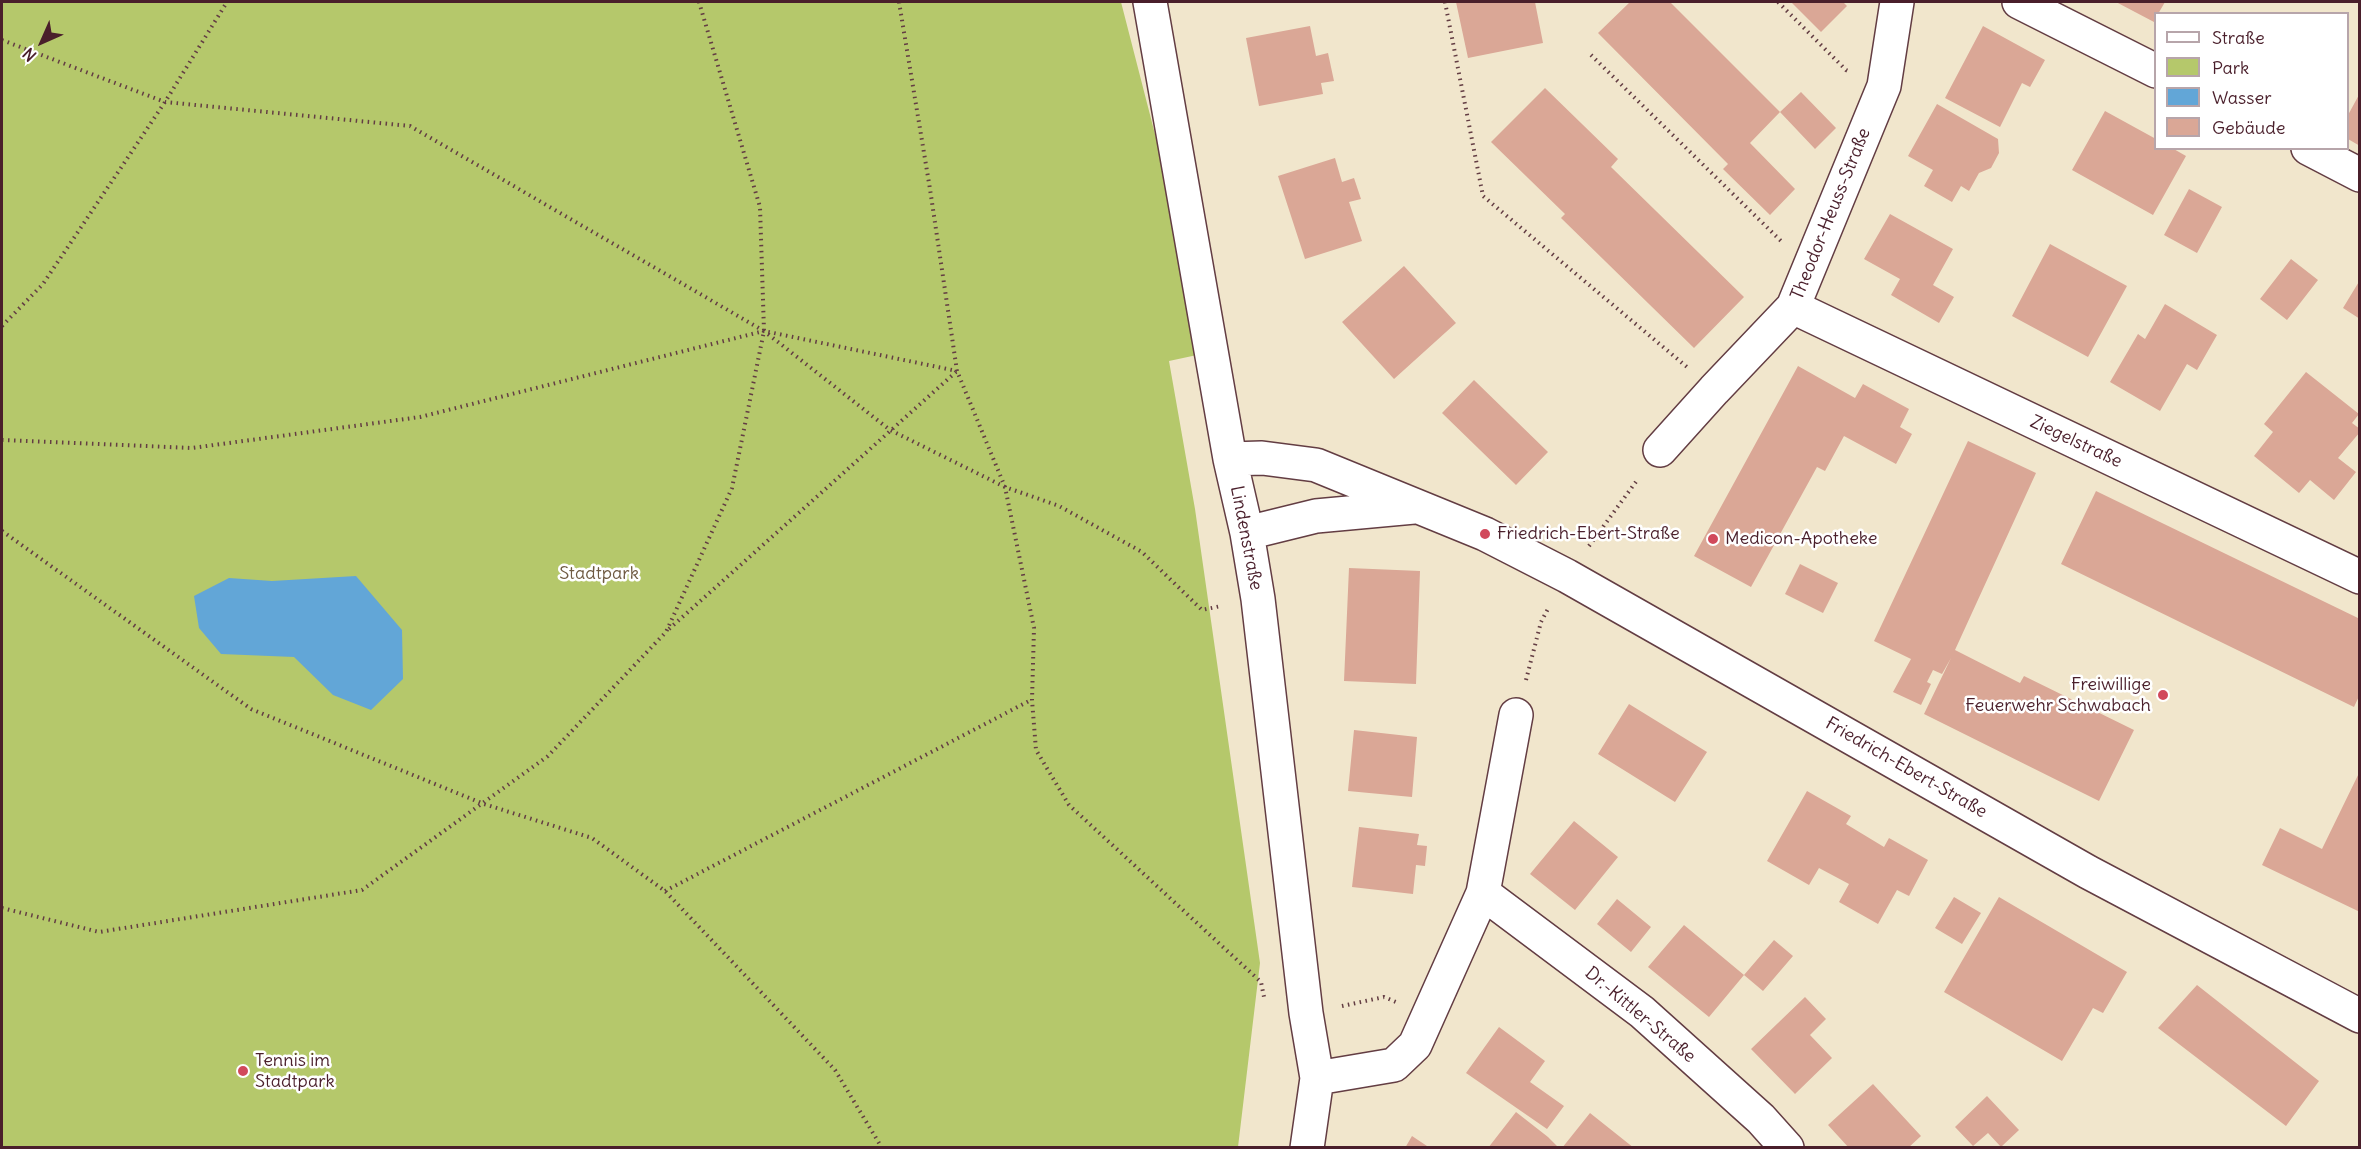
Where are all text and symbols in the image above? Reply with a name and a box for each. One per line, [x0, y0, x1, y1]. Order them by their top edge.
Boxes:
north arrow [12, 12, 72, 72]
legend [2154, 12, 2349, 150]
text: Straße [2212, 26, 2265, 49]
text: N [18, 44, 40, 66]
text: Park [2212, 56, 2249, 79]
text: Wasser [2212, 86, 2271, 109]
text: Gebäude [2212, 116, 2285, 139]
street label: Theodor-Heuss-Straße [1787, 125, 1875, 303]
street label: Ziegelstraße [2027, 411, 2125, 473]
street label: Lindenstraße [1225, 484, 1267, 592]
place label: Friedrich-Ebert-Straße [1497, 523, 1680, 545]
marker: Friedrich-Ebert-Straße [1478, 527, 1492, 541]
place label: Medicon-Apotheke [1725, 528, 1878, 550]
marker: Medicon-Apotheke [1706, 532, 1720, 546]
park label: Stadtpark [559, 563, 639, 585]
place label: Freiwillige Feuerwehr Schwabach [1965, 674, 2151, 716]
marker: Freiwillige Feuerwehr Schwabach [2156, 688, 2170, 702]
street label: Friedrich-Ebert-Straße [1821, 713, 1991, 823]
street label: Dr.-Kittler-Straße [1580, 962, 1700, 1068]
place label: Tennis im Stadtpark [255, 1050, 335, 1092]
marker: Tennis im Stadtpark [236, 1064, 250, 1078]

